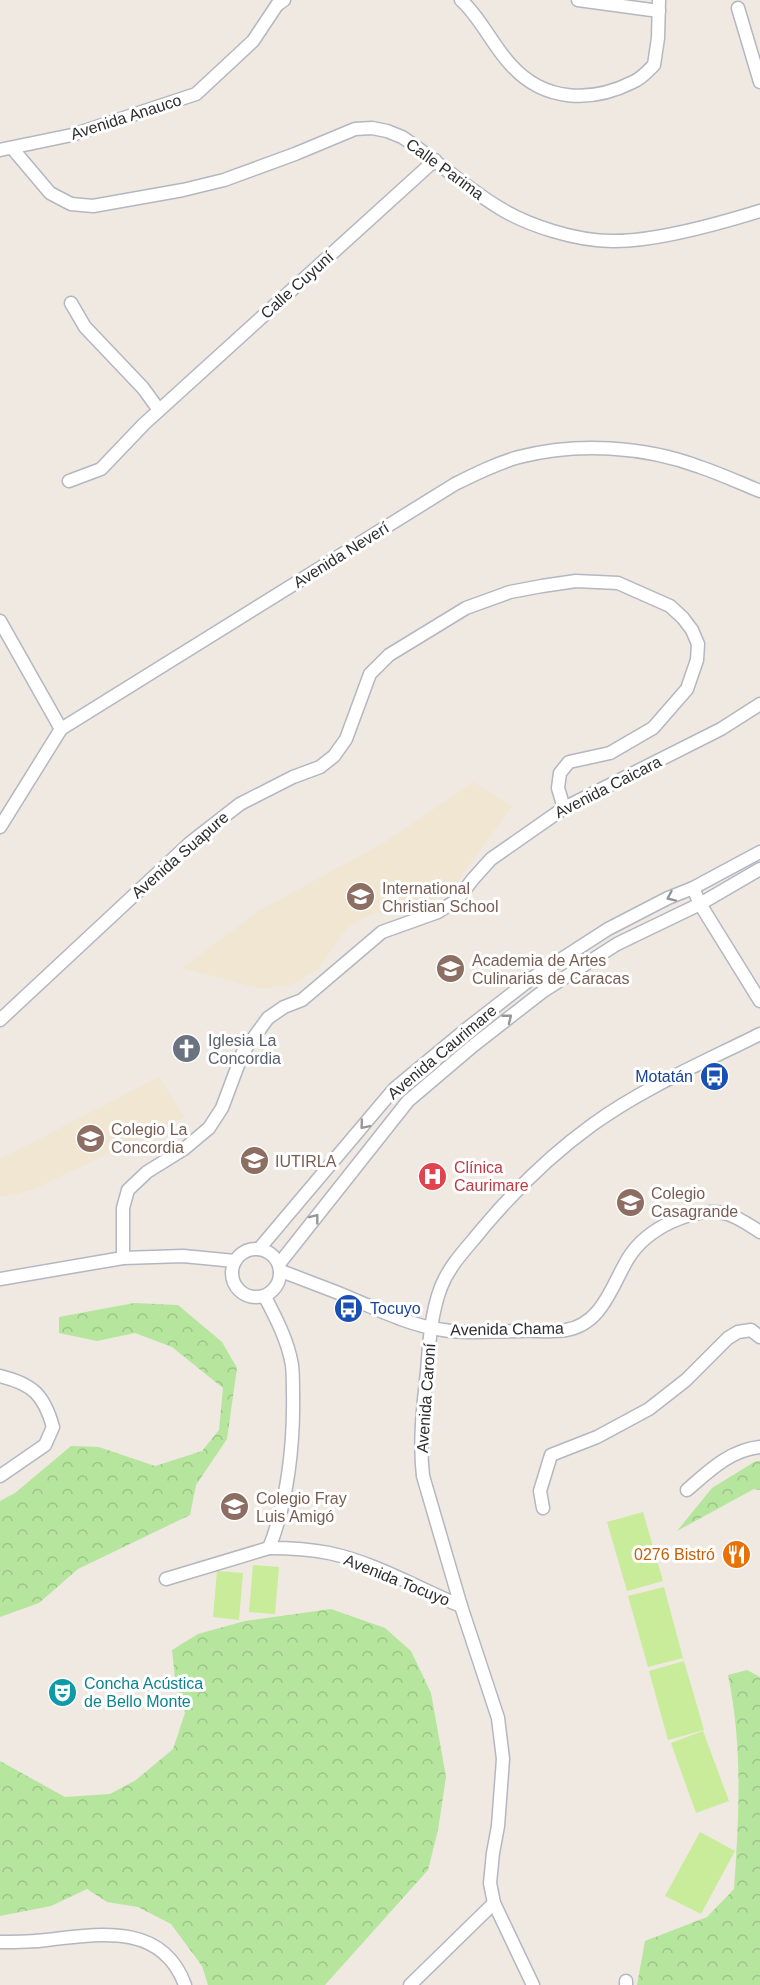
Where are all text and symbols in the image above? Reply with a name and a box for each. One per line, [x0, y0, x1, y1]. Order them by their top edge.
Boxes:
street label: Avenida Anauco [69, 91, 184, 143]
street label: Calle Parima [403, 135, 487, 203]
street label: Calle Cuyuní [257, 248, 337, 322]
street label: Avenida Neverí [290, 519, 392, 591]
street label: Avenida Caicara [552, 753, 664, 821]
street label: Avenida Suapure [128, 808, 232, 902]
place label: International Christian School [382, 880, 499, 915]
school or university icon: International Christian School [345, 881, 377, 913]
one-way arrow [666, 890, 677, 902]
place label: Academia de Artes Culinarias de Caracas [472, 952, 629, 987]
school or university icon: Academia de Artes Culinarias de Caracas [435, 953, 467, 985]
street label: Avenida Caurimare [384, 1002, 500, 1102]
one-way arrow [501, 1015, 512, 1026]
place label: Iglesia La Concordia [208, 1032, 281, 1067]
church icon: Iglesia La Concordia [171, 1033, 203, 1065]
bus stop icon: Motatán [698, 1060, 730, 1092]
place label: Motatán [635, 1068, 693, 1085]
one-way arrow [361, 1118, 372, 1129]
place label: Colegio La Concordia [111, 1121, 188, 1156]
school or university icon: Colegio La Concordia [74, 1122, 106, 1154]
school or university icon: IUTIRLA [238, 1145, 270, 1177]
place label: IUTIRLA [275, 1153, 337, 1170]
place label: Clínica Caurimare [454, 1159, 529, 1194]
hospital icon: Clínica Caurimare [417, 1160, 449, 1192]
place label: Colegio Casagrande [651, 1185, 738, 1220]
school or university icon: Colegio Casagrande [614, 1186, 646, 1218]
one-way arrow [308, 1214, 319, 1225]
bus stop icon: Tocuyo [333, 1292, 365, 1324]
place label: Tocuyo [370, 1300, 421, 1317]
street label: Avenida Chama [450, 1320, 564, 1338]
street label: Avenida Caroní [414, 1342, 438, 1453]
place label: Colegio Fray Luis Amigó [256, 1490, 347, 1525]
school or university icon: Colegio Fray Luis Amigó [219, 1491, 251, 1523]
restaurant icon: 0276 Bistró [720, 1538, 752, 1570]
place label: 0276 Bistró [634, 1546, 715, 1563]
street label: Avenida Tocuyo [342, 1551, 452, 1609]
place label: Concha Acústica de Bello Monte [84, 1675, 203, 1710]
theatre icon: Concha Acústica de Bello Monte [47, 1676, 79, 1708]

